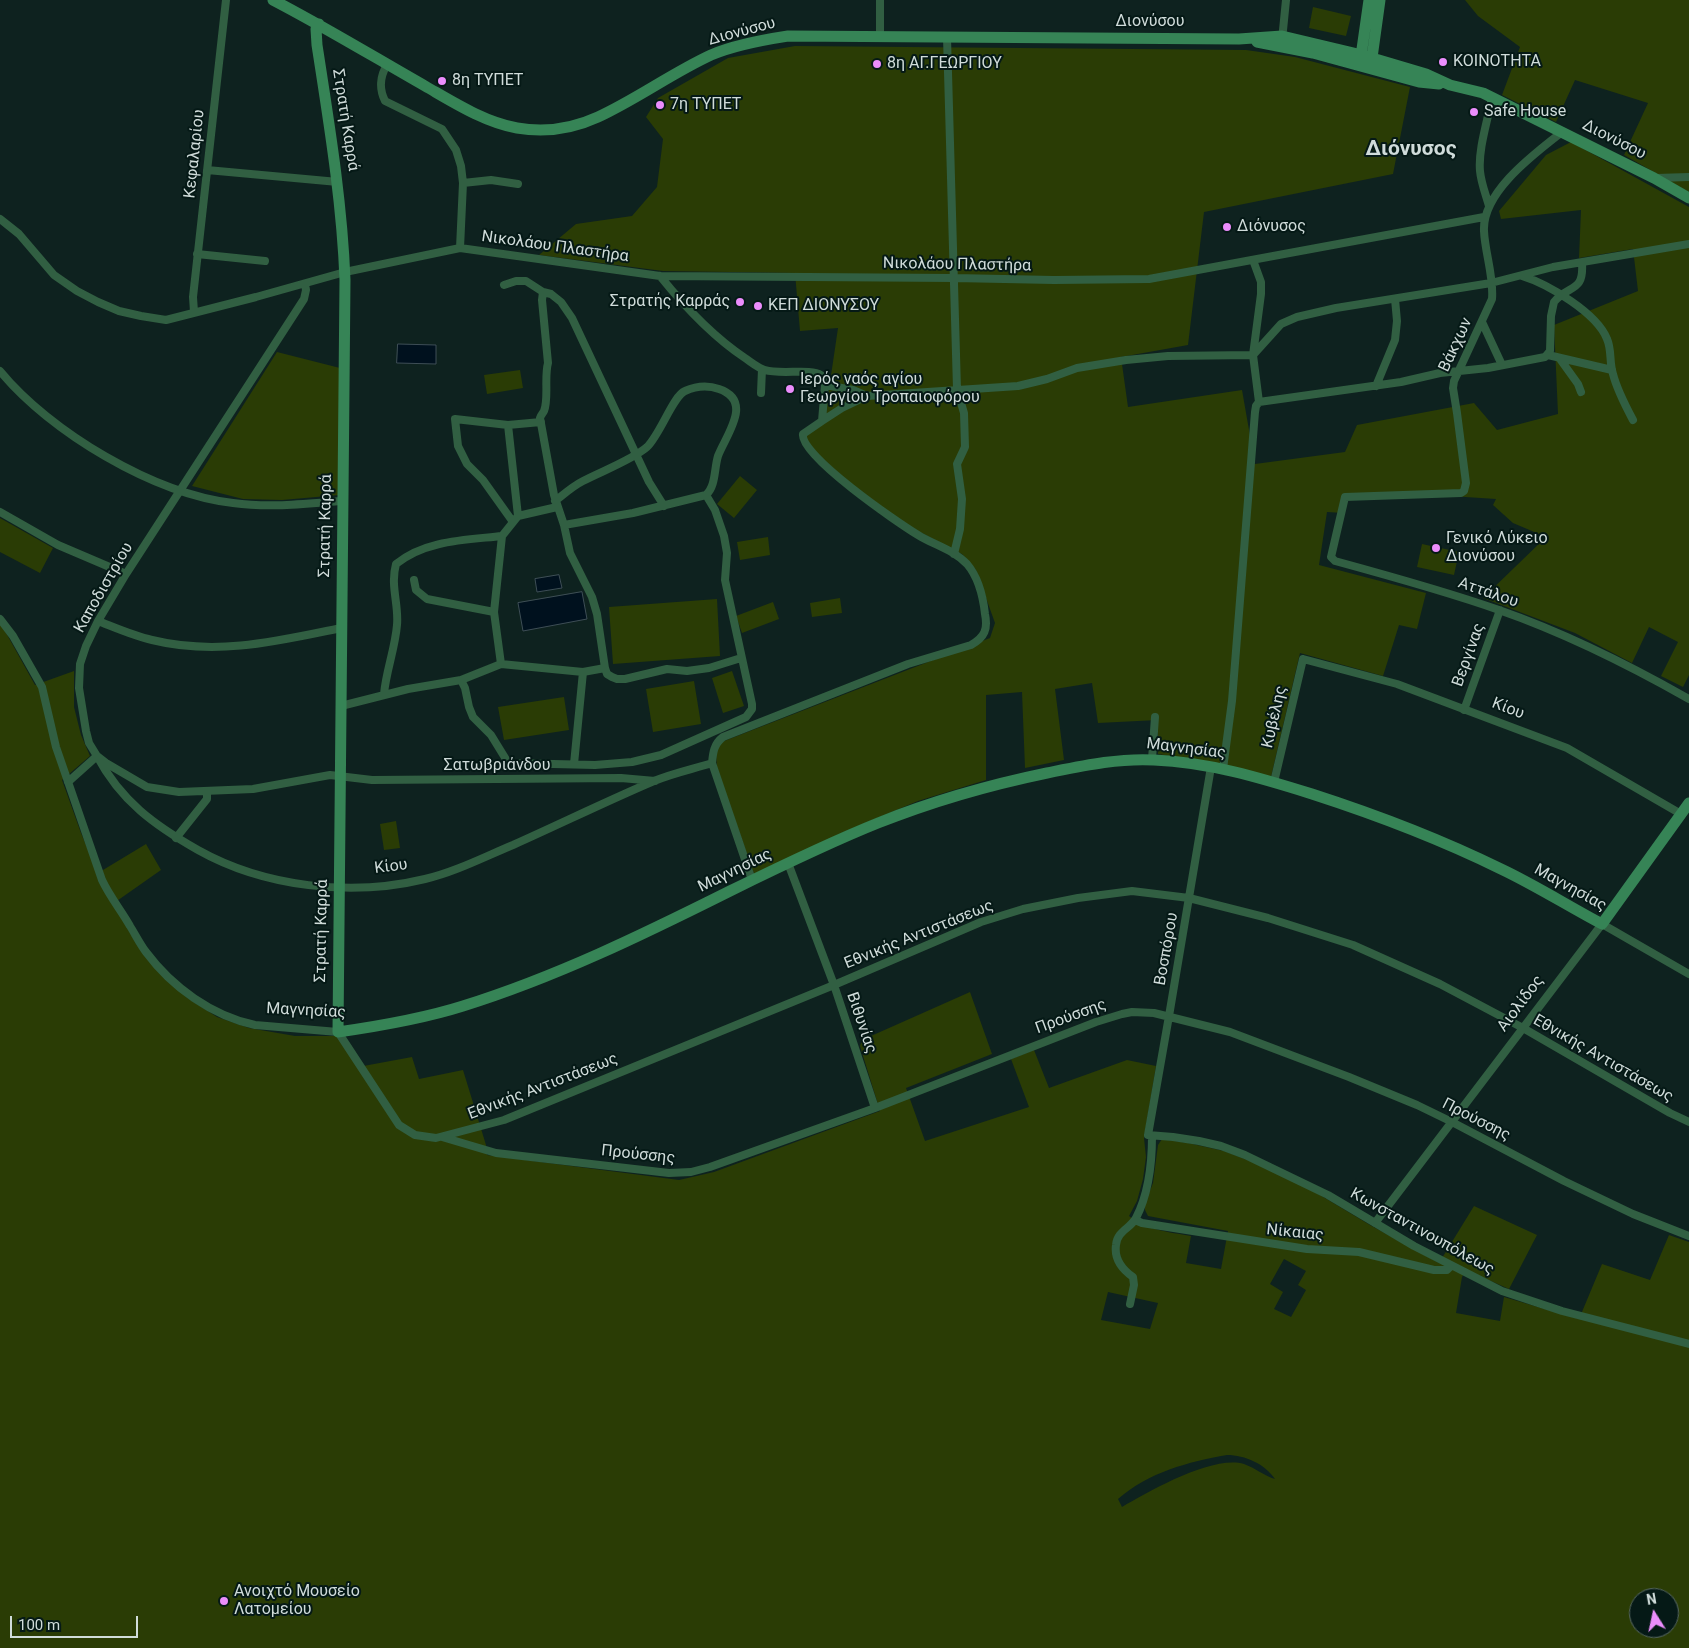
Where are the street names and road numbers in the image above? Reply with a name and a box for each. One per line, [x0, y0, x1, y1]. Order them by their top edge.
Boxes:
street label: Διονύσου [1116, 12, 1184, 32]
street label: Διονύσου [706, 14, 778, 50]
street label: Στρατή Καρρά [327, 68, 363, 172]
street label: Κεφαλαρίου [181, 109, 209, 199]
street label: Διονύσου [1579, 116, 1649, 164]
street label: Νικολάου Πλαστήρα [480, 227, 630, 267]
street label: Νικολάου Πλαστήρα [883, 254, 1031, 276]
street label: Βάκχων [1435, 315, 1477, 375]
street label: Στρατή Καρρά [316, 474, 336, 578]
street label: Καποδιστρίου [70, 539, 138, 637]
street label: Αττάλου [1455, 574, 1521, 612]
street label: Βεργίνας [1449, 621, 1489, 689]
street label: Κυβέλης [1259, 684, 1291, 750]
street label: Κίου [1489, 694, 1527, 724]
street label: Μαγνησίας [1145, 735, 1227, 763]
street label: Σατωβριάνδου [444, 756, 550, 776]
street label: Μαγνησίας [695, 845, 775, 897]
street label: Κίου [373, 855, 409, 879]
street label: Μαγνησίας [1530, 860, 1610, 916]
street label: Στρατή Καρρά [312, 879, 332, 983]
street label: Εθνικής Αντιστάσεως [842, 896, 996, 974]
street label: Βοσπόρου [1151, 911, 1183, 987]
street label: Αιολίδος [1494, 972, 1548, 1036]
street label: Βιθυνίας [842, 990, 880, 1056]
street label: Προύσσης [1033, 995, 1109, 1039]
street label: Μαγνησίας [266, 999, 346, 1023]
street label: Εθνικής Αντιστάσεως [1529, 1011, 1677, 1107]
street label: Εθνικής Αντιστάσεως [465, 1050, 621, 1124]
street label: Προύσσης [1439, 1095, 1513, 1145]
street label: Προύσσης [600, 1142, 676, 1168]
street label: Κωνσταντινουπόλεως [1347, 1184, 1497, 1280]
street label: Νίκαιας [1266, 1220, 1324, 1246]

